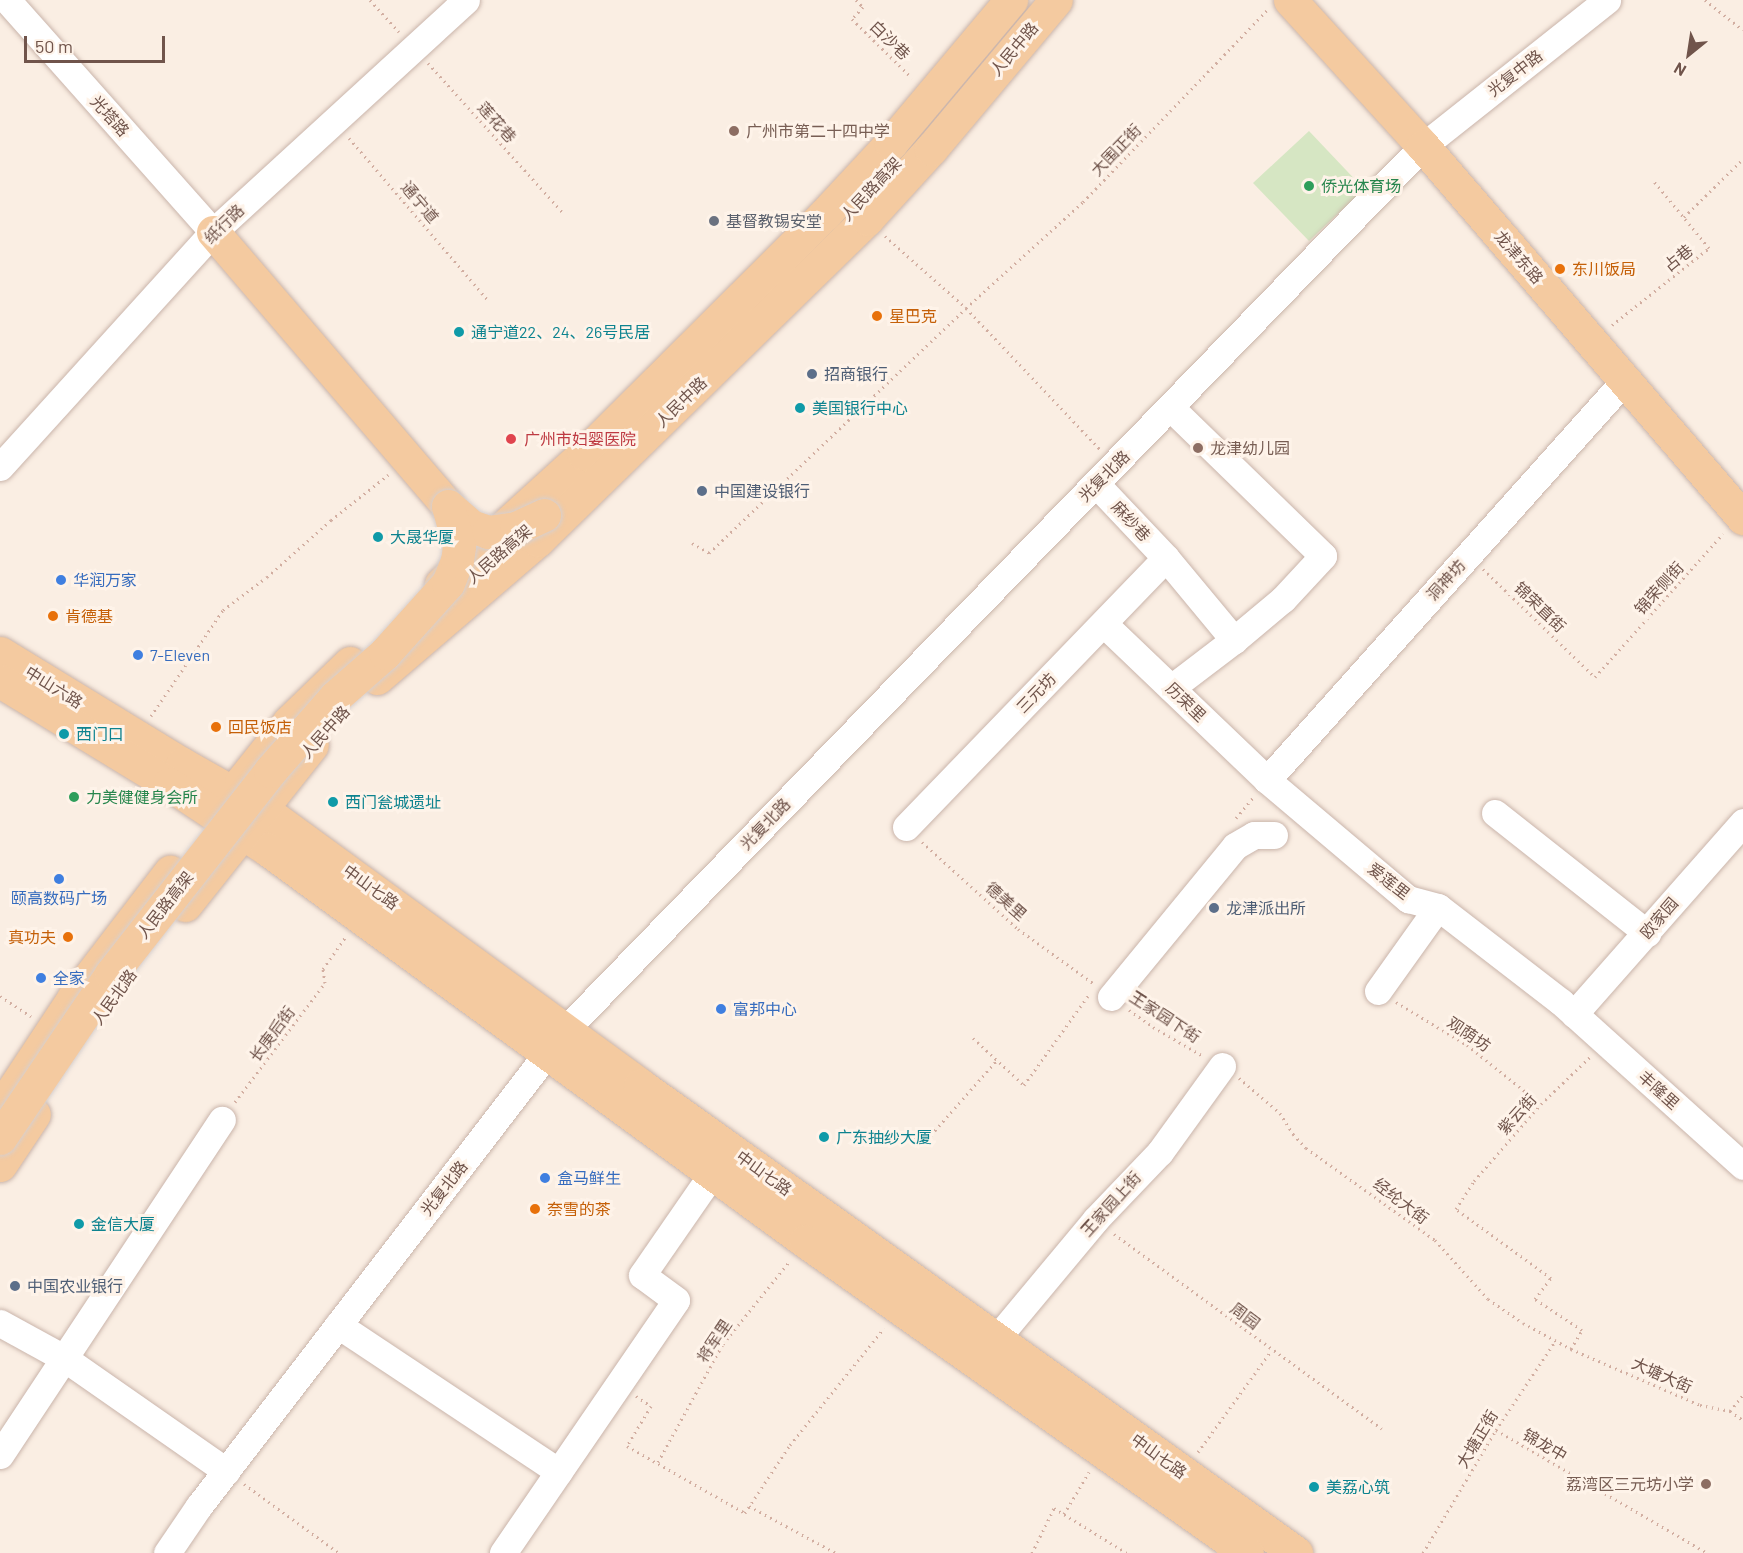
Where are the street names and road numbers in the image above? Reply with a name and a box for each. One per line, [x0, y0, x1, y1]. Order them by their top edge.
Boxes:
street label: 白沙巷 [866, 16, 914, 64]
street label: 人民中路 [986, 18, 1042, 80]
street label: 光复中路 [1484, 46, 1546, 100]
street label: 光塔路 [87, 92, 133, 140]
street label: 莲花巷 [474, 98, 520, 146]
street label: 大围正街 [1087, 120, 1145, 180]
street label: 人民路高架 [837, 153, 905, 225]
street label: 通宁道 [397, 177, 443, 227]
street label: 纸行路 [200, 200, 248, 248]
street label: 龙津东路 [1491, 227, 1547, 287]
street label: 占巷 [1660, 240, 1696, 276]
street label: 人民中路 [651, 373, 711, 431]
street label: 光复北路 [1075, 447, 1133, 505]
street label: 麻纱巷 [1108, 497, 1154, 545]
street label: 人民路高架 [463, 521, 535, 587]
street label: 洞神坊 [1423, 556, 1469, 604]
street label: 锦荣侧街 [1630, 558, 1688, 618]
street label: 锦荣直街 [1510, 578, 1570, 636]
street label: 中山六路 [22, 662, 86, 712]
street label: 三元坊 [1012, 669, 1060, 717]
street label: 历荣里 [1162, 678, 1210, 726]
street label: 人民中路 [296, 702, 354, 762]
street label: 光复北路 [736, 794, 794, 854]
street label: 爱莲里 [1364, 859, 1414, 903]
street label: 中山七路 [339, 860, 403, 914]
street label: 人民路高架 [133, 868, 197, 942]
street label: 德美里 [982, 878, 1030, 924]
street label: 欧家园 [1636, 894, 1682, 942]
street label: 人民北路 [87, 965, 141, 1029]
street label: 王家园下街 [1126, 987, 1204, 1047]
street label: 长庚后街 [245, 1003, 299, 1065]
street label: 观荫坊 [1444, 1013, 1494, 1055]
street label: 丰隆里 [1635, 1067, 1683, 1113]
street label: 紫云街 [1494, 1090, 1540, 1138]
street label: 中山七路 [732, 1146, 796, 1200]
street label: 光复北路 [417, 1157, 471, 1219]
street label: 王家园上街 [1077, 1168, 1145, 1240]
street label: 经纶大街 [1370, 1174, 1432, 1228]
street label: 周园 [1226, 1299, 1264, 1333]
street label: 将军里 [693, 1316, 735, 1366]
street label: 大塘大街 [1629, 1353, 1695, 1397]
street label: 大塘正街 [1452, 1407, 1502, 1471]
street label: 锦龙中 [1519, 1425, 1571, 1465]
street label: 中山七路 [1127, 1429, 1191, 1483]

